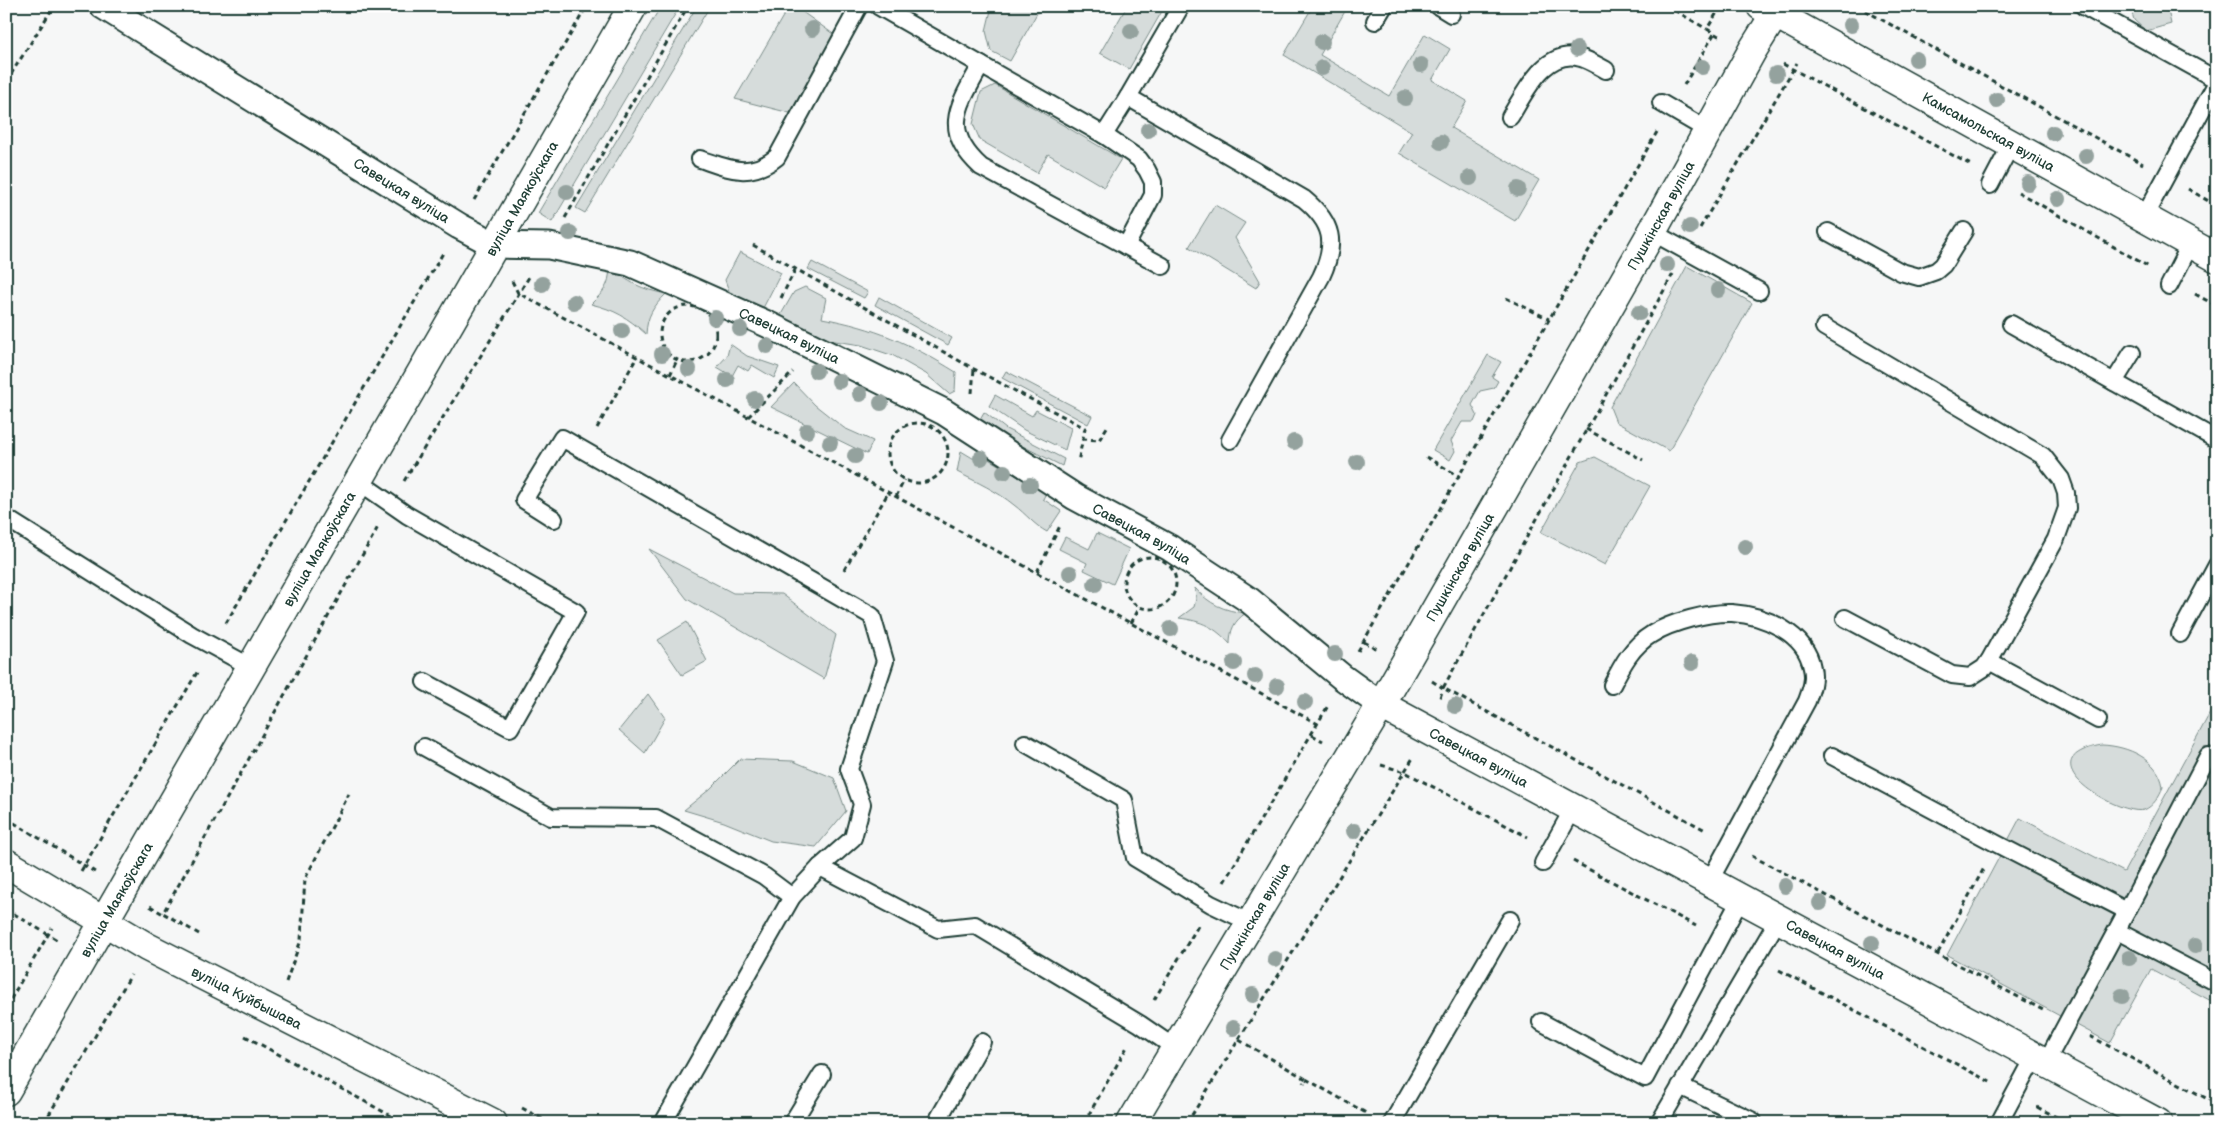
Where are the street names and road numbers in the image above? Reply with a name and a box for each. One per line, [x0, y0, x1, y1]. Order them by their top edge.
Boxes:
street label: Камсамольская вуліца [1919, 89, 2058, 176]
street label: вуліца Маякоўскага [482, 137, 563, 259]
street label: Савецкая вуліца [350, 155, 453, 227]
street label: Пушкінская вуліца [1624, 158, 1699, 273]
street label: Савецкая вуліца [736, 305, 843, 368]
street label: вуліца Маякоўскага [280, 488, 360, 610]
street label: Савецкая вуліца [1089, 500, 1195, 569]
street label: Пушкінская вуліца [1423, 509, 1499, 625]
street label: Савецкая вуліца [1426, 724, 1532, 792]
street label: вуліца Маякоўскага [77, 839, 157, 960]
street label: Пушкінская вуліца [1216, 859, 1294, 973]
street label: Савецкая вуліца [1783, 916, 1888, 984]
street label: вуліца Куйбышава [189, 963, 305, 1034]

